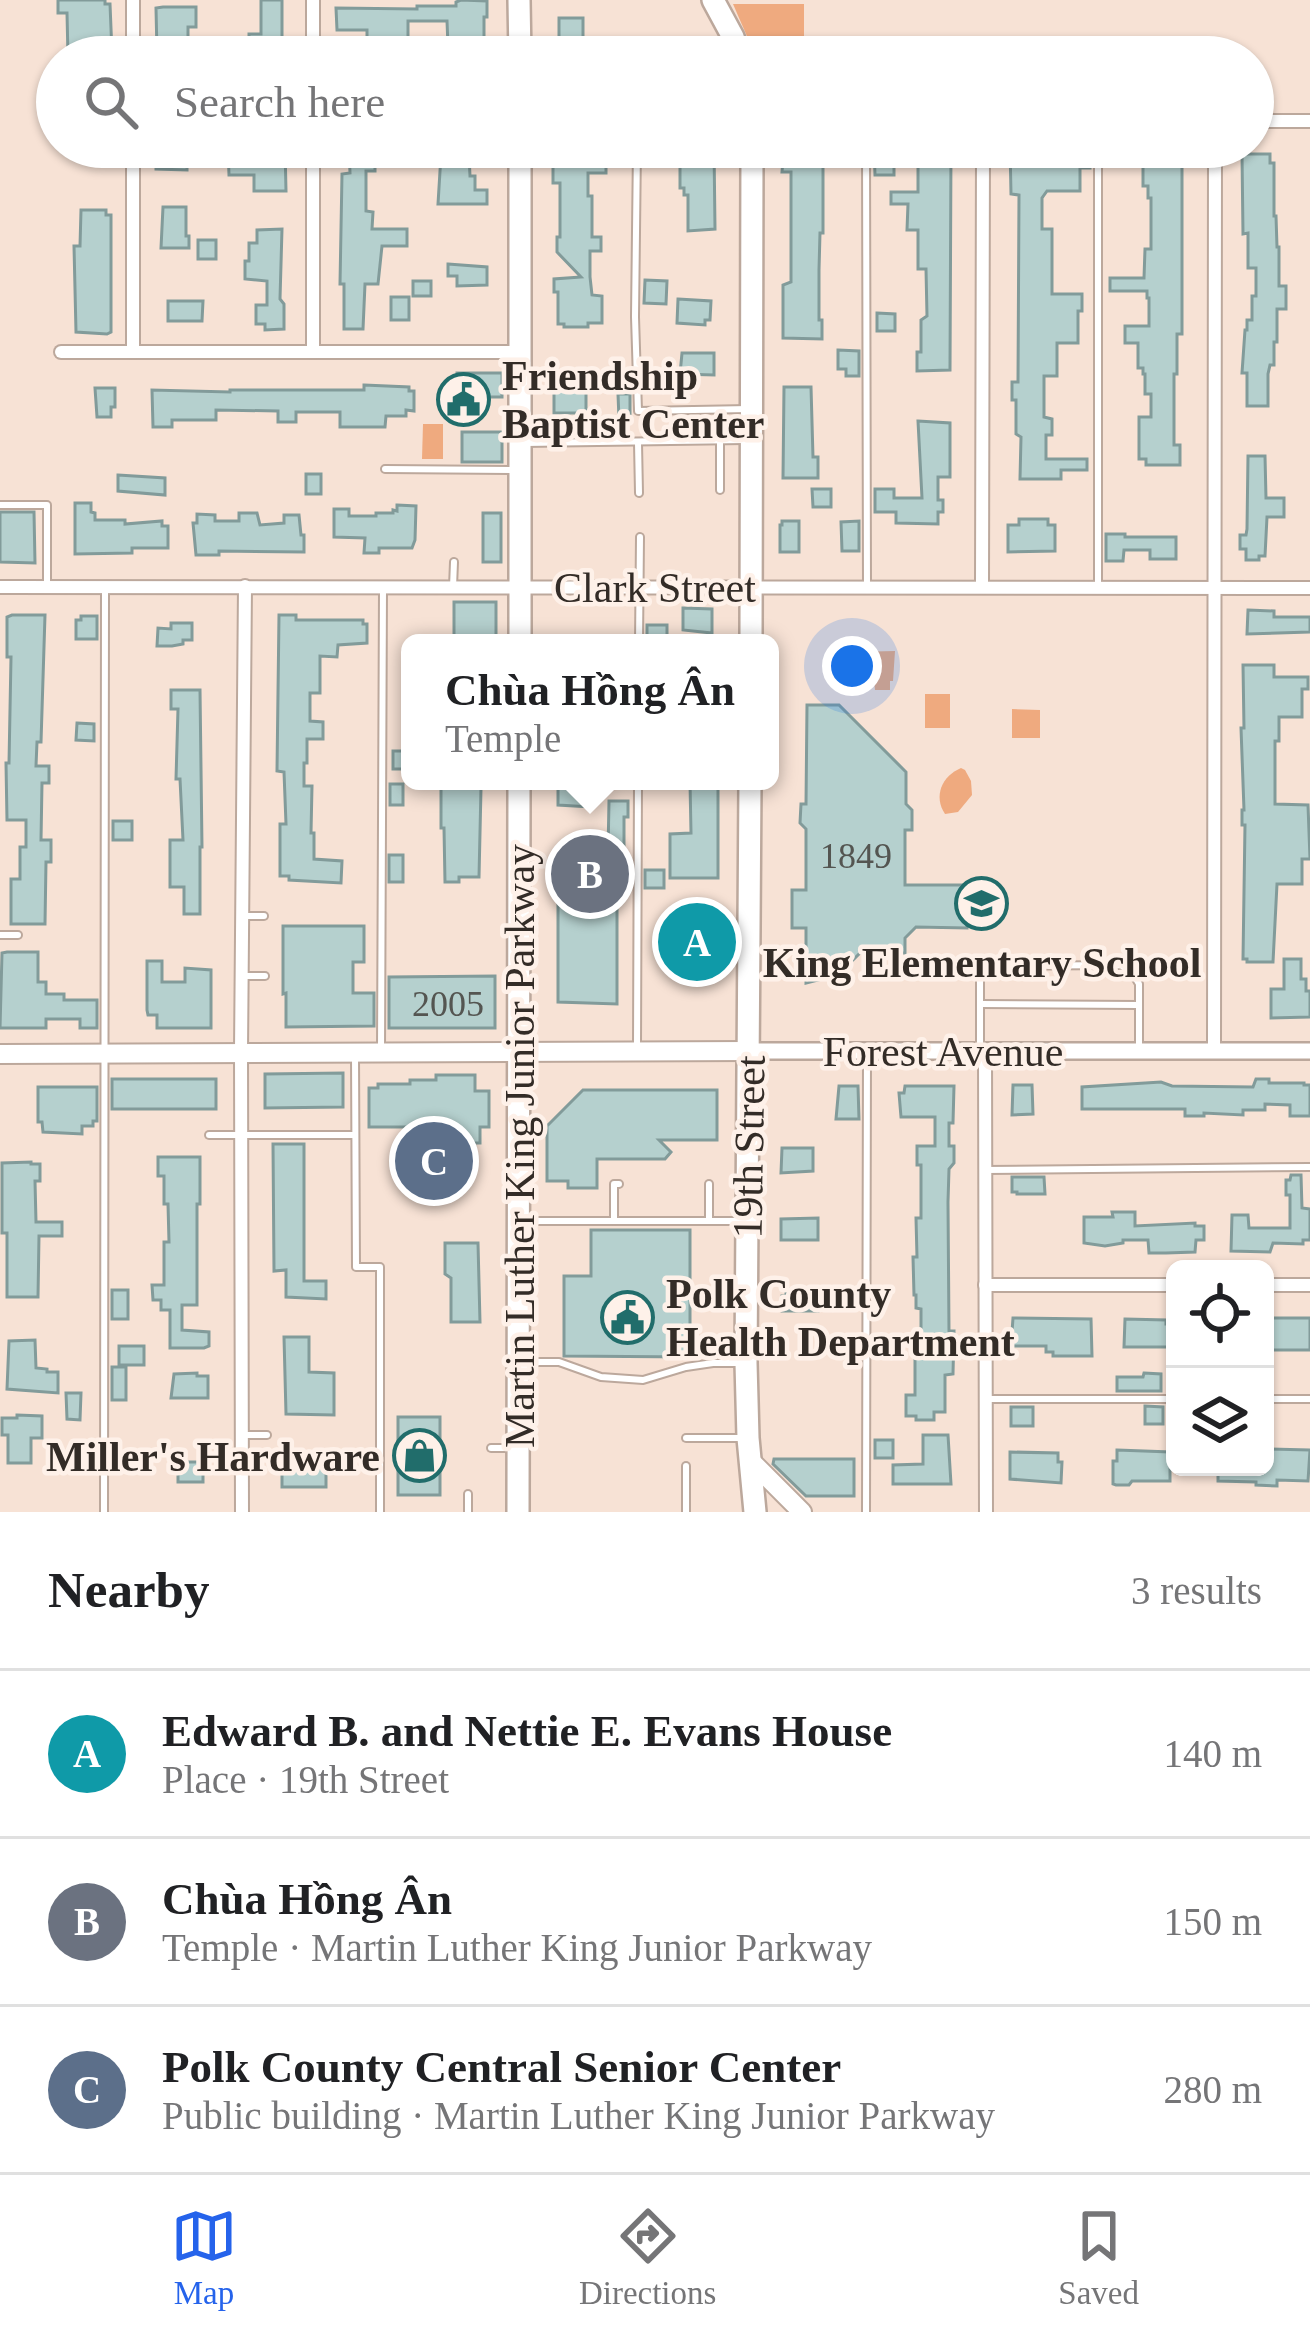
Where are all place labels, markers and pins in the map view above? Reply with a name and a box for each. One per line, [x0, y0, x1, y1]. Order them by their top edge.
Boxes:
place label: Friendship Baptist Center [502, 353, 764, 447]
public building icon: Friendship Baptist Center [435, 371, 491, 427]
pin: B [551, 829, 629, 919]
school or university icon: King Elementary School [954, 875, 1010, 931]
pin: A [658, 897, 736, 987]
place label: King Elementary School [763, 940, 1201, 986]
pin: C [395, 1116, 473, 1206]
place label: Polk County Health Department [666, 1271, 1015, 1365]
public building icon: Polk County Health Department [599, 1289, 655, 1345]
shop icon: Miller's Hardware [391, 1428, 447, 1484]
place label: Miller's Hardware [46, 1434, 380, 1480]

